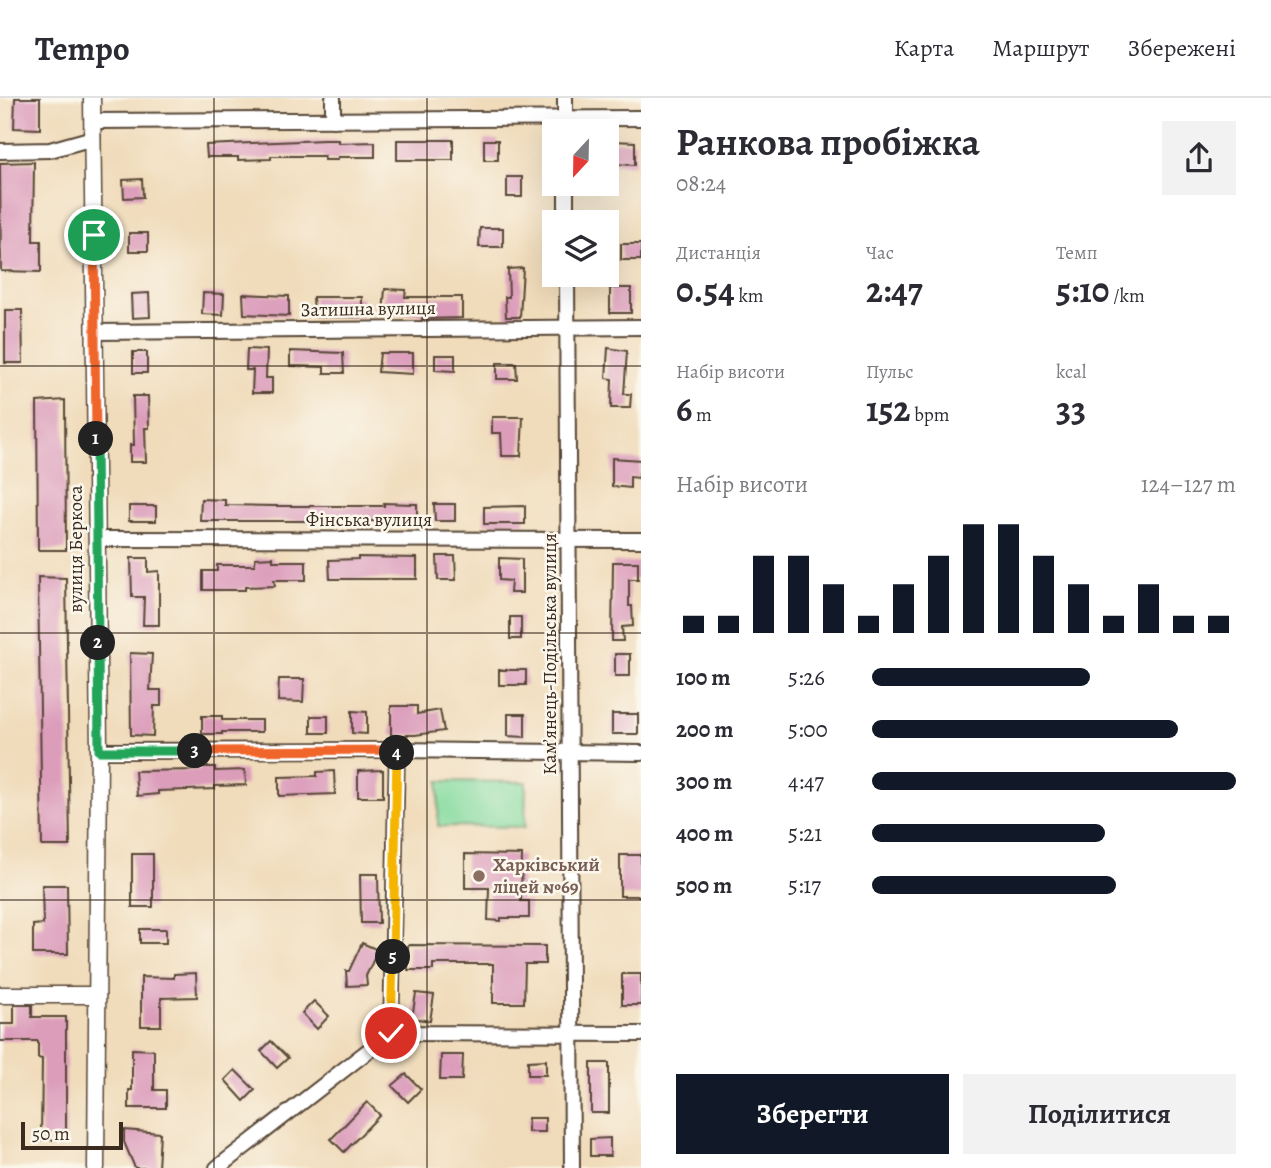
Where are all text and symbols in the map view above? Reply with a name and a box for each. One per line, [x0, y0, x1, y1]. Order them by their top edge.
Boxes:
text: Tempo [35, 26, 130, 71]
text: Карта [894, 32, 954, 64]
text: Маршрут [992, 32, 1089, 64]
text: Збережені [1127, 32, 1236, 64]
text: Ранкова пробіжка [676, 116, 980, 168]
north arrow [542, 119, 620, 196]
map controls [542, 119, 619, 287]
button: share [1162, 121, 1236, 195]
text: 08:24 [676, 168, 726, 199]
pin [64, 205, 124, 265]
button: layers [542, 210, 619, 287]
icon: arrive [75, 216, 113, 254]
text: Дистанція [676, 240, 761, 266]
text: Час [866, 240, 894, 266]
text: Темп [1056, 240, 1097, 266]
text: 0.54 [676, 266, 735, 314]
text: 2:47 [866, 266, 923, 314]
text: 5:10 [1056, 266, 1109, 314]
text: km [735, 283, 764, 309]
text: /km [1109, 283, 1145, 309]
street label: Затишна вулиця [300, 295, 436, 323]
text: Набір висоти [676, 359, 785, 385]
text: Пульс [866, 359, 914, 385]
text: kcal [1056, 359, 1086, 385]
text: 6 [676, 385, 692, 433]
text: 152 [866, 385, 910, 433]
text: 33 [1056, 385, 1086, 433]
text: m [692, 402, 712, 428]
text: bpm [910, 402, 950, 428]
pin: 1 [78, 422, 114, 456]
text: 1 [92, 425, 99, 451]
text: Набір висоти [676, 469, 808, 500]
text: 124–127 m [1141, 469, 1236, 500]
street label: вулиця Беркоса [63, 485, 89, 613]
street label: Фінська вулиця [306, 507, 432, 533]
street label: Кам’янець-Подільська вулиця [537, 533, 563, 775]
pin: 2 [80, 626, 116, 660]
text: 2 [93, 629, 102, 655]
text: 100 m [676, 662, 731, 693]
text: 5:26 [788, 662, 825, 693]
text: 200 m [676, 714, 734, 745]
text: 5:00 [788, 714, 828, 745]
pin: 3 [178, 734, 212, 768]
pin: 4 [380, 736, 414, 770]
text: 3 [190, 737, 199, 763]
text: 4 [392, 739, 401, 765]
text: 300 m [676, 766, 732, 797]
text: 4:47 [788, 766, 824, 797]
text: 400 m [676, 818, 733, 849]
text: 5:21 [788, 818, 822, 849]
place label: Харківський ліцей №69 [492, 852, 600, 900]
marker: Харківський ліцей №69 [471, 868, 487, 884]
text: 500 m [676, 870, 732, 901]
text: 5:17 [788, 870, 821, 901]
pin: 5 [376, 940, 410, 974]
text: 5 [388, 943, 397, 969]
pin [361, 1003, 421, 1063]
icon: check [372, 1014, 410, 1052]
button: Зберегти [676, 1074, 949, 1154]
button: Поділитися [963, 1074, 1236, 1154]
scale bar [21, 1119, 122, 1151]
text: 50 m [32, 1121, 70, 1147]

